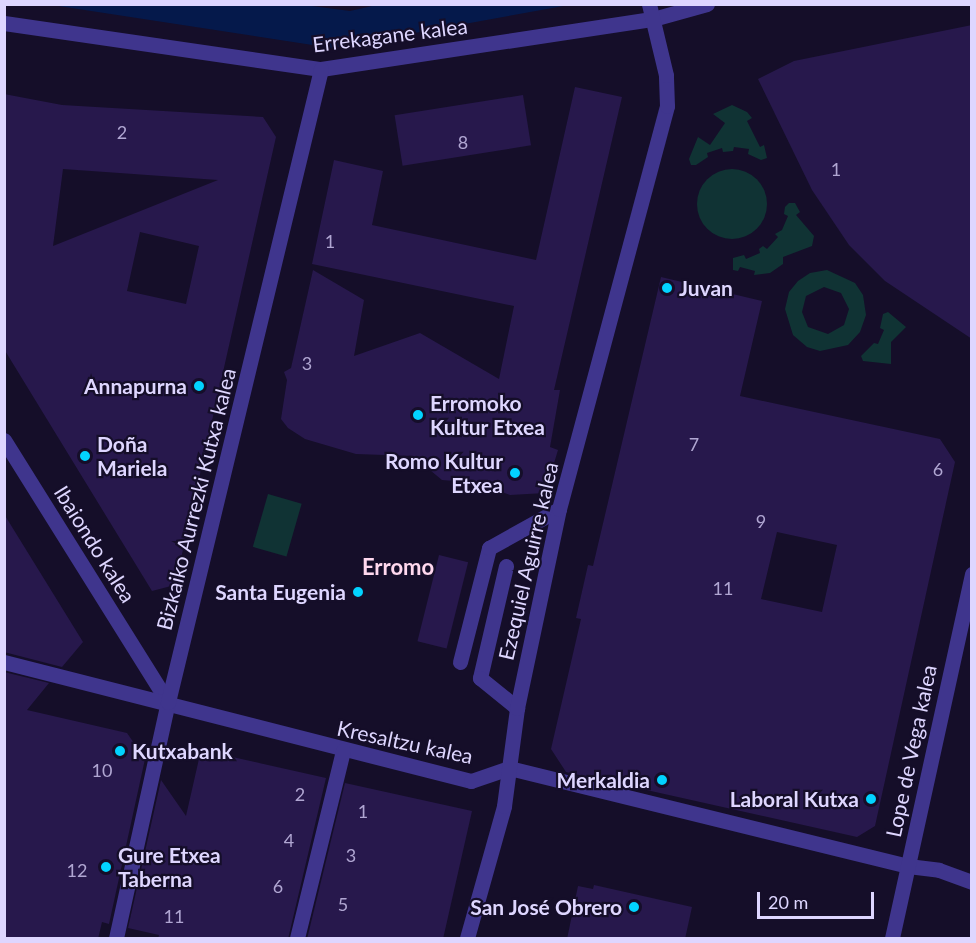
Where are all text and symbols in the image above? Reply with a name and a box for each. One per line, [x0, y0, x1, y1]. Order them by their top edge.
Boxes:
street label: Errekagane kalea [311, 13, 469, 57]
house number: 2 [117, 121, 127, 143]
house number: 8 [458, 131, 468, 153]
house number: 1 [831, 158, 841, 180]
house number: 1 [325, 230, 335, 252]
place label: Juvan [679, 275, 733, 301]
marker: Juvan [660, 281, 674, 295]
house number: 3 [302, 352, 312, 374]
street label: Bizkaiko Aurrezki Kutxa kalea [151, 365, 241, 633]
place label: Annapurna [84, 373, 187, 399]
marker: Annapurna [192, 379, 206, 393]
place label: Erromoko Kultur Etxea [430, 390, 545, 440]
marker: Erromoko Kultur Etxea [411, 408, 425, 422]
place label: Doña Mariela [97, 431, 167, 481]
house number: 7 [689, 433, 699, 455]
place label: Romo Kultur Etxea [385, 448, 503, 498]
marker: Doña Mariela [78, 449, 92, 463]
house number: 6 [933, 458, 943, 480]
street label: Ezequiel Aguirre kalea [493, 459, 563, 663]
marker: Romo Kultur Etxea [508, 466, 522, 480]
street label: Ibaiondo kalea [49, 481, 141, 607]
house number: 9 [756, 510, 766, 532]
district label: Erromo [362, 554, 434, 580]
house number: 11 [713, 577, 733, 599]
place label: Santa Eugenia [215, 579, 346, 605]
marker: Santa Eugenia [351, 585, 365, 599]
street label: Lope de Vega kalea [880, 662, 942, 840]
street label: Kresaltzu kalea [335, 715, 475, 769]
place label: Kutxabank [132, 738, 233, 764]
marker: Kutxabank [113, 744, 127, 758]
house number: 10 [92, 759, 112, 781]
place label: Merkaldia [556, 767, 650, 793]
marker: Merkaldia [655, 773, 669, 787]
house number: 2 [295, 783, 305, 805]
place label: Laboral Kutxa [730, 786, 859, 812]
marker: Laboral Kutxa [864, 792, 878, 806]
house number: 1 [358, 800, 368, 822]
house number: 4 [284, 829, 294, 851]
place label: Gure Etxea Taberna [118, 842, 221, 892]
house number: 3 [346, 844, 356, 866]
house number: 12 [67, 859, 87, 881]
marker: Gure Etxea Taberna [99, 860, 113, 874]
house number: 6 [273, 875, 283, 897]
scale bar [760, 880, 877, 918]
text: 20 m [768, 891, 808, 913]
house number: 5 [338, 893, 348, 915]
place label: San José Obrero [470, 894, 622, 920]
marker: San José Obrero [627, 900, 641, 914]
house number: 11 [164, 905, 184, 927]

